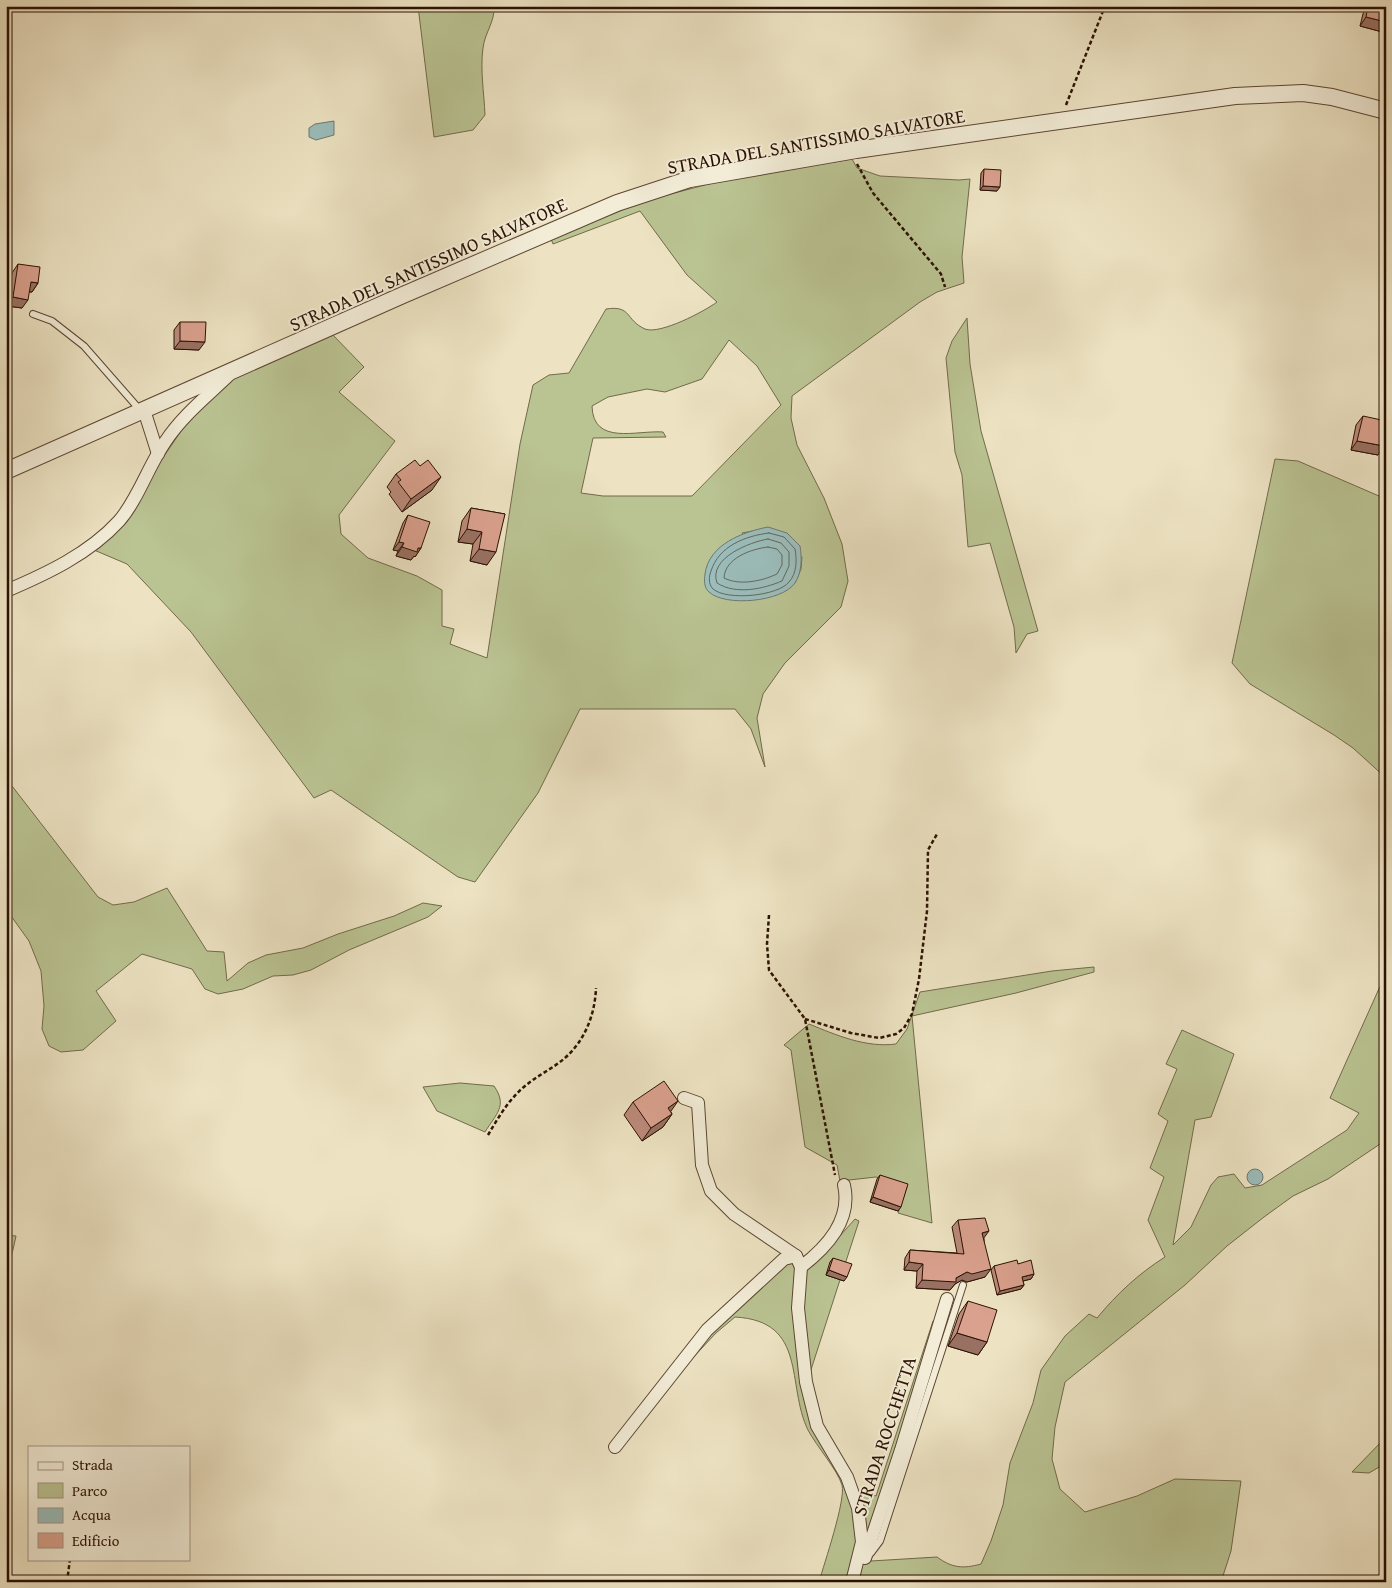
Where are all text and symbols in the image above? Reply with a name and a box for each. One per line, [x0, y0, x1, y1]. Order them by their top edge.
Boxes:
street label: STRADA DEL SANTISSIMO SALVATORE [665, 101, 967, 181]
street label: STRADA DEL SANTISSIMO SALVATORE [285, 190, 572, 338]
street label: STRADA ROCCHETTA [845, 1352, 923, 1519]
legend [28, 1446, 190, 1560]
text: Strada [72, 1454, 113, 1475]
text: Parco [72, 1480, 108, 1501]
text: Acqua [72, 1504, 111, 1525]
text: Edificio [72, 1530, 120, 1551]

